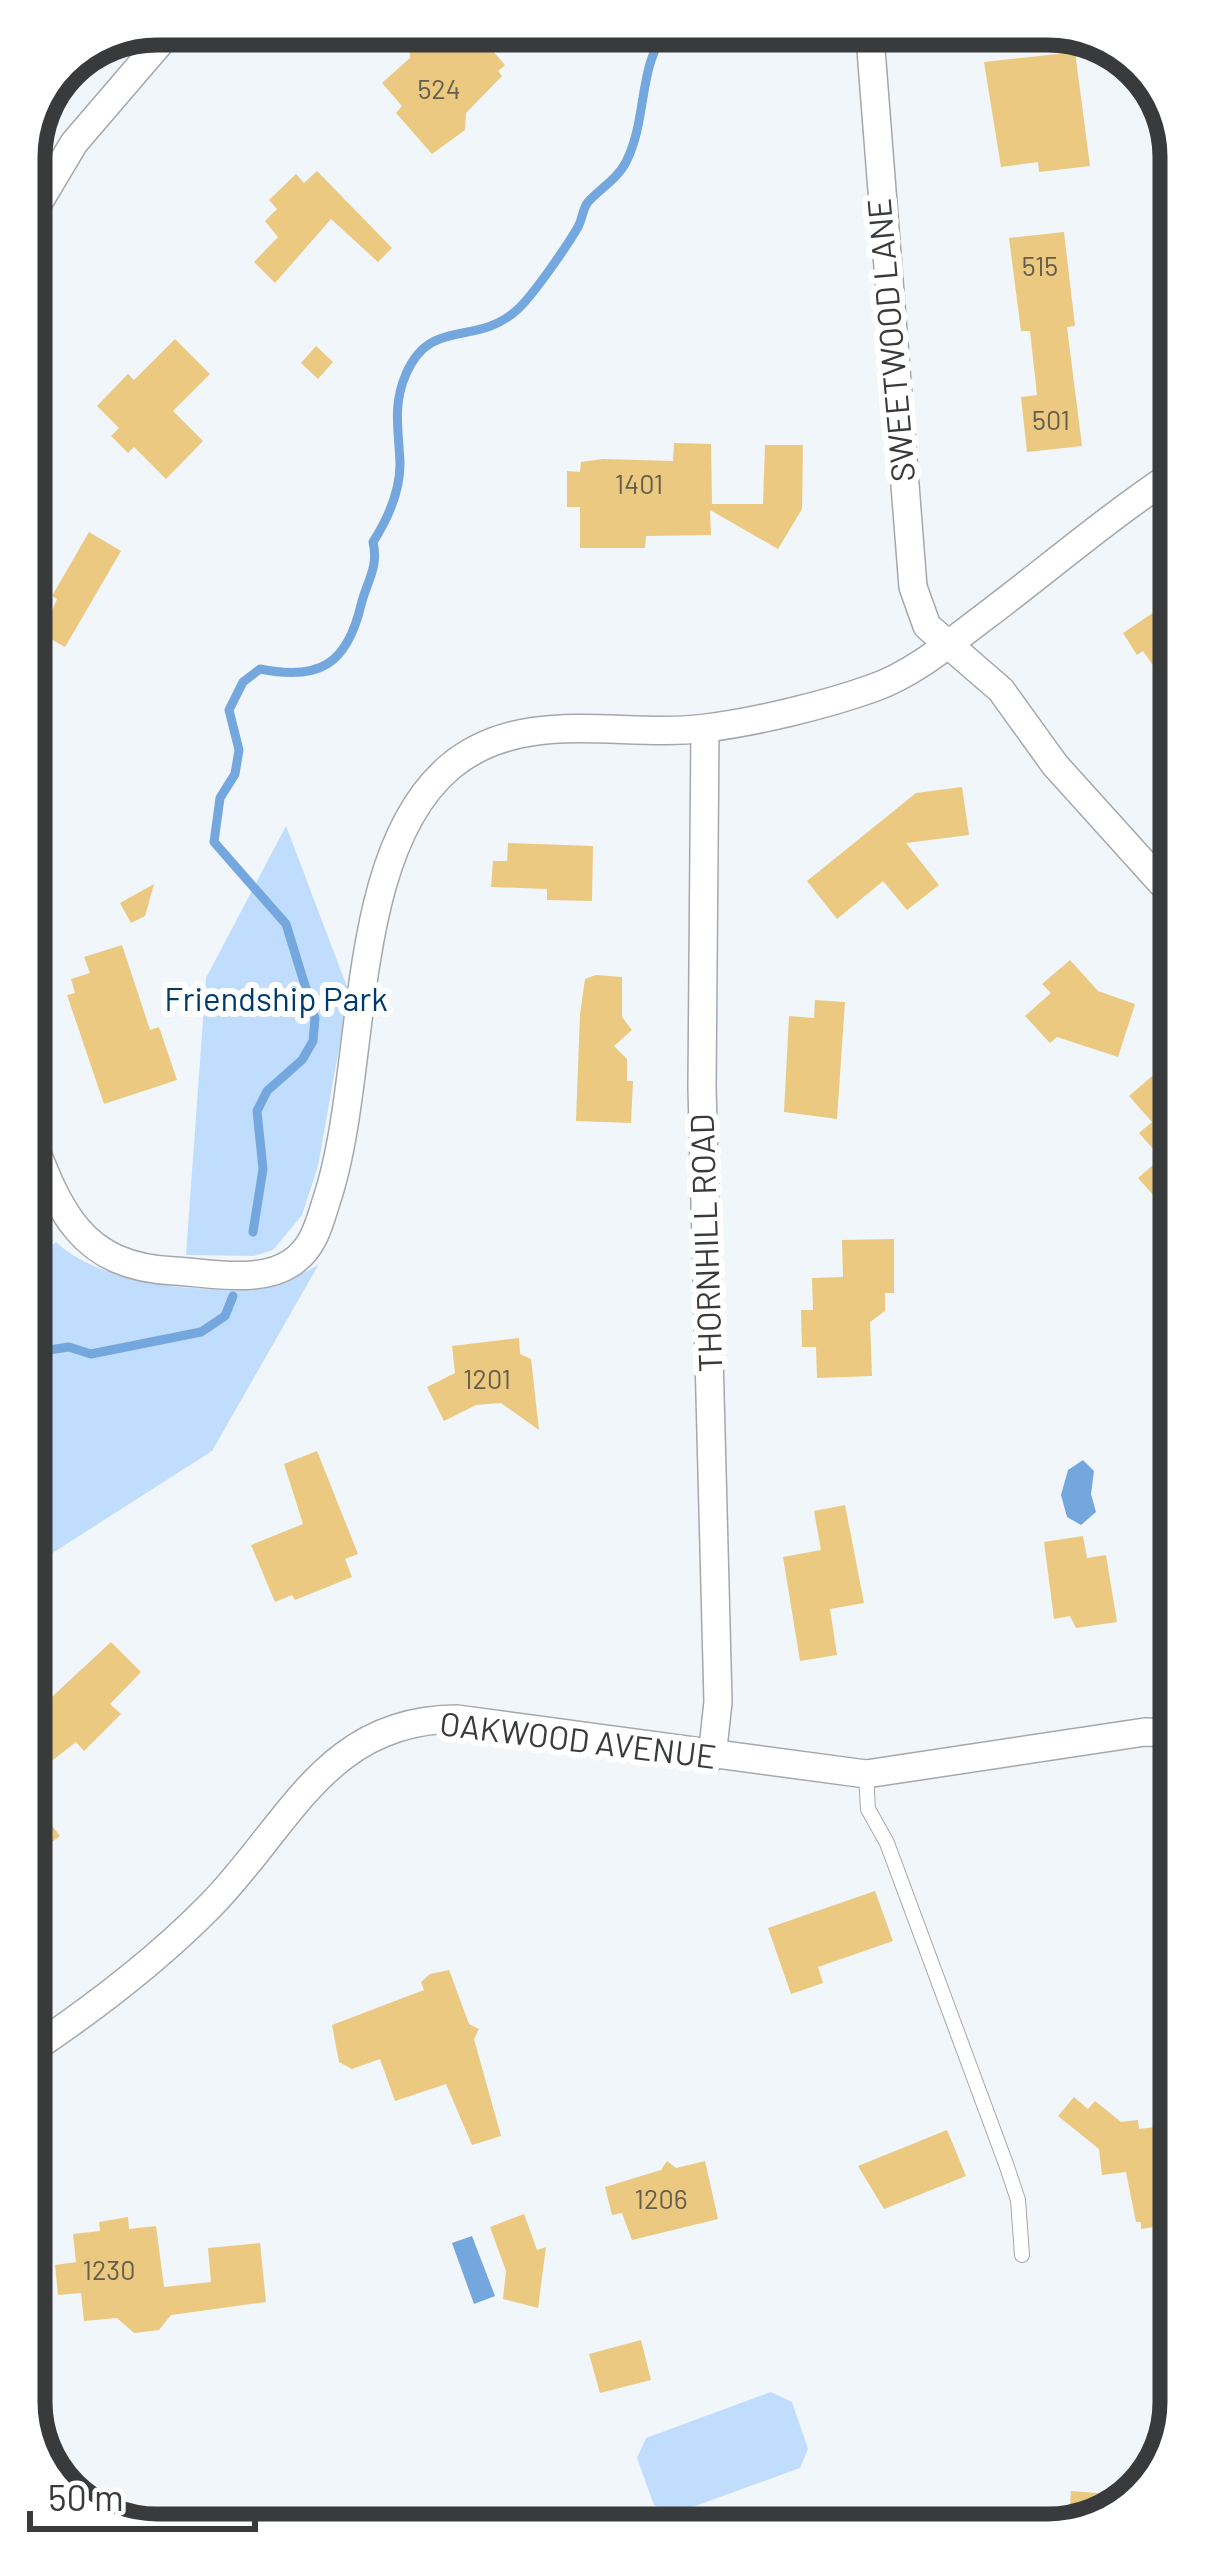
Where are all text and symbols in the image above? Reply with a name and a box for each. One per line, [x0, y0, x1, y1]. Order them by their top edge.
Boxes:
house number: 524 [417, 72, 461, 104]
street label: SWEETWOOD LANE [858, 197, 922, 484]
house number: 515 [1022, 249, 1058, 281]
house number: 501 [1032, 403, 1070, 435]
house number: 1401 [615, 467, 663, 499]
park label: Friendship Park [164, 978, 388, 1018]
street label: THORNHILL ROAD [680, 1113, 730, 1373]
house number: 1201 [463, 1362, 511, 1394]
street label: OAKWOOD AVENUE [438, 1702, 719, 1776]
house number: 1206 [634, 2182, 688, 2214]
house number: 1230 [83, 2253, 135, 2285]
scale bar [30, 2457, 255, 2531]
text: 50 m [48, 2475, 124, 2518]

